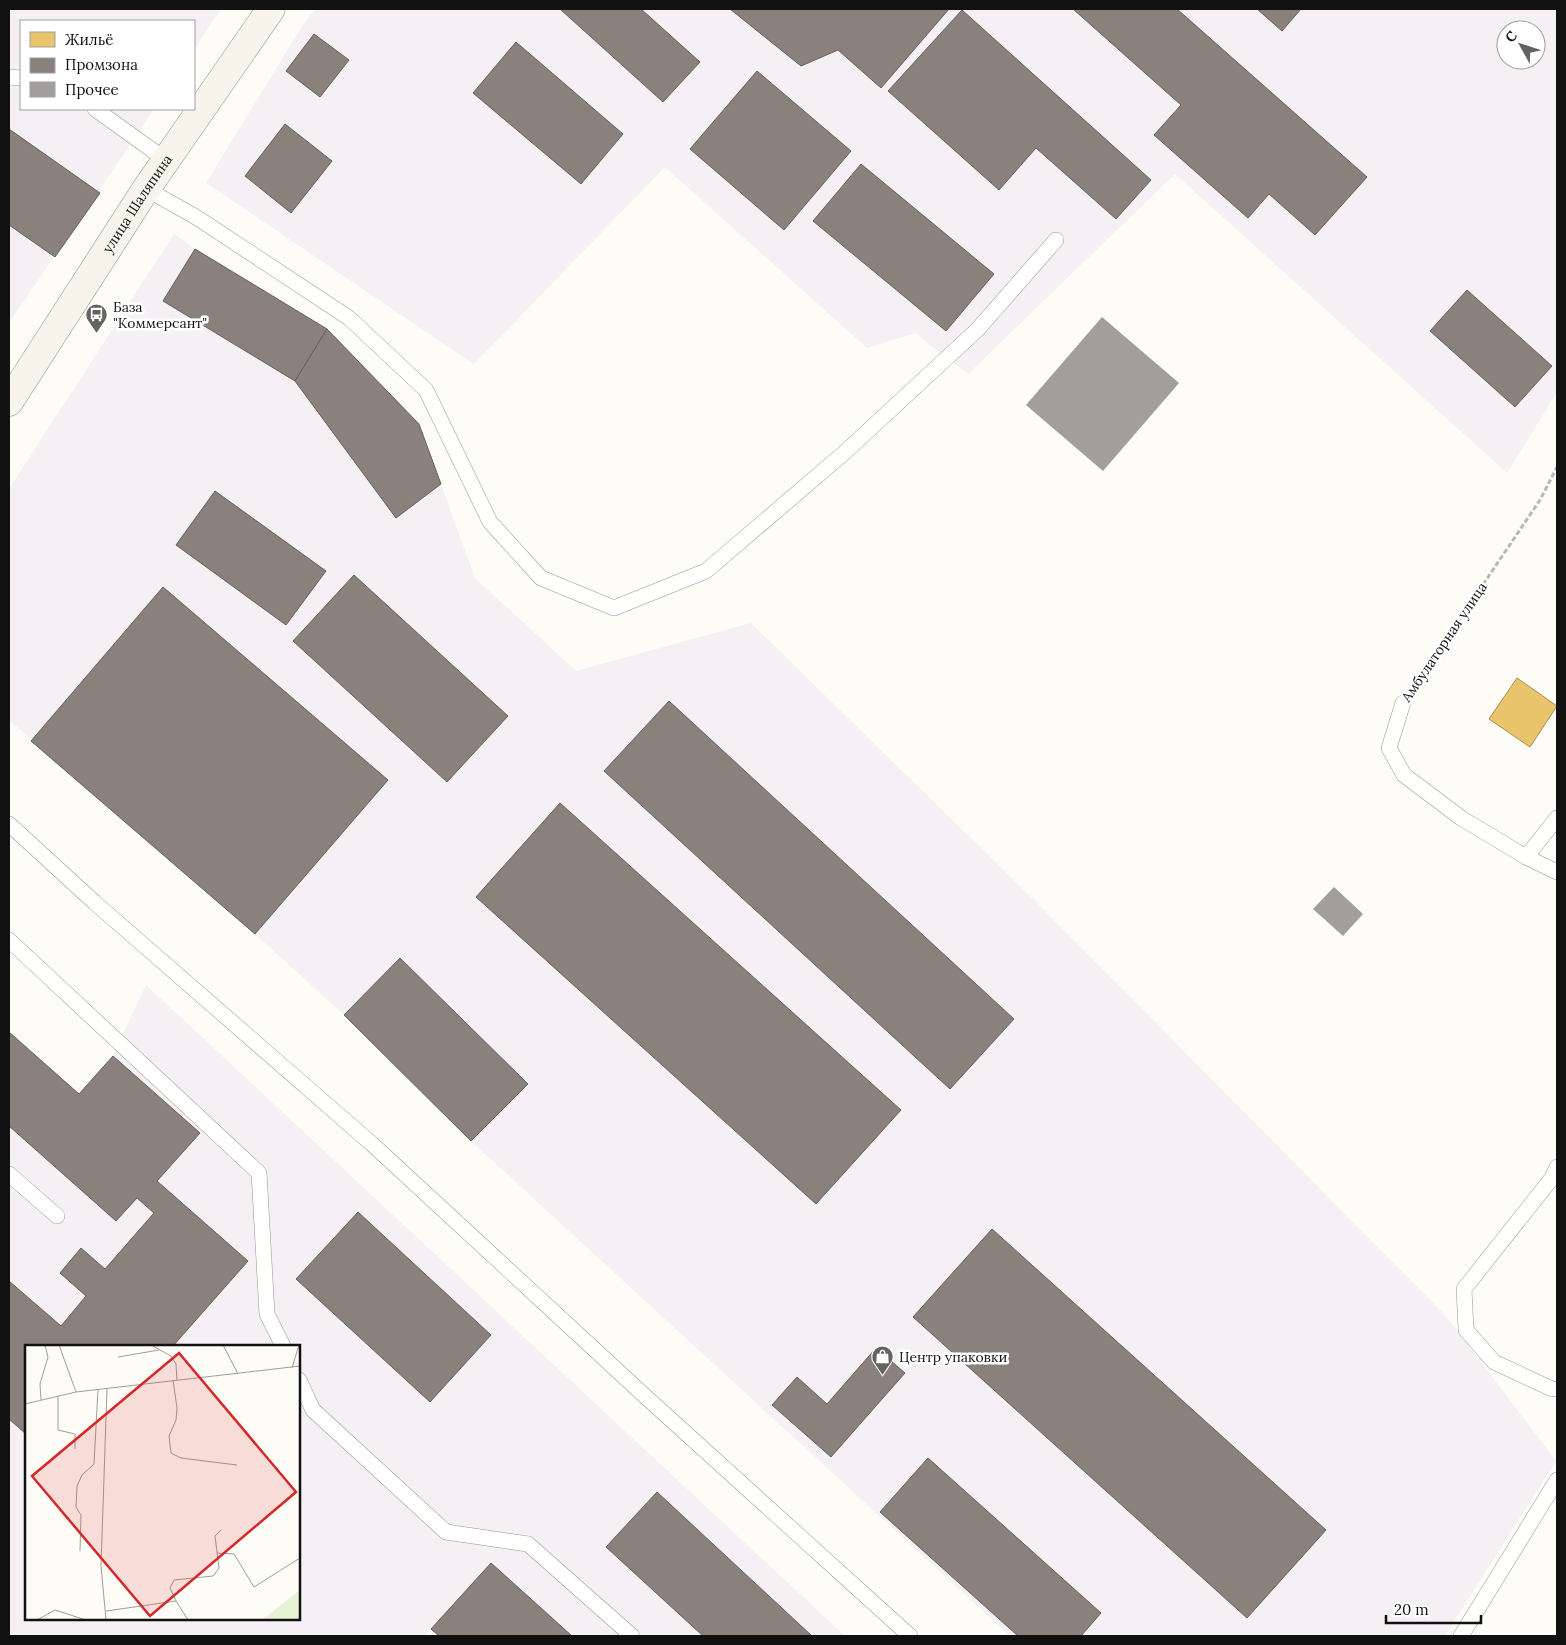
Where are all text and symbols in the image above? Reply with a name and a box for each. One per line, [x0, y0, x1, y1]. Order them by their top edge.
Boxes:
legend [20, 20, 195, 110]
north arrow [1496, 20, 1546, 70]
text: С [1501, 27, 1521, 46]
text: Жильё [65, 30, 113, 49]
text: Промзона [65, 55, 138, 74]
text: Прочее [65, 80, 119, 99]
street label: улица Шаляпина [98, 151, 176, 257]
place label: База "Коммерсант" [113, 298, 207, 332]
bus stop icon: База "Коммерсант" [85, 303, 109, 334]
street label: Амбулаторная улица [1397, 579, 1491, 706]
inset map [25, 1345, 300, 1620]
shop icon: Центр упаковки [871, 1345, 895, 1376]
place label: Центр упаковки [899, 1348, 1007, 1366]
scale bar [1386, 1592, 1481, 1624]
text: 20 m [1394, 1600, 1429, 1619]

